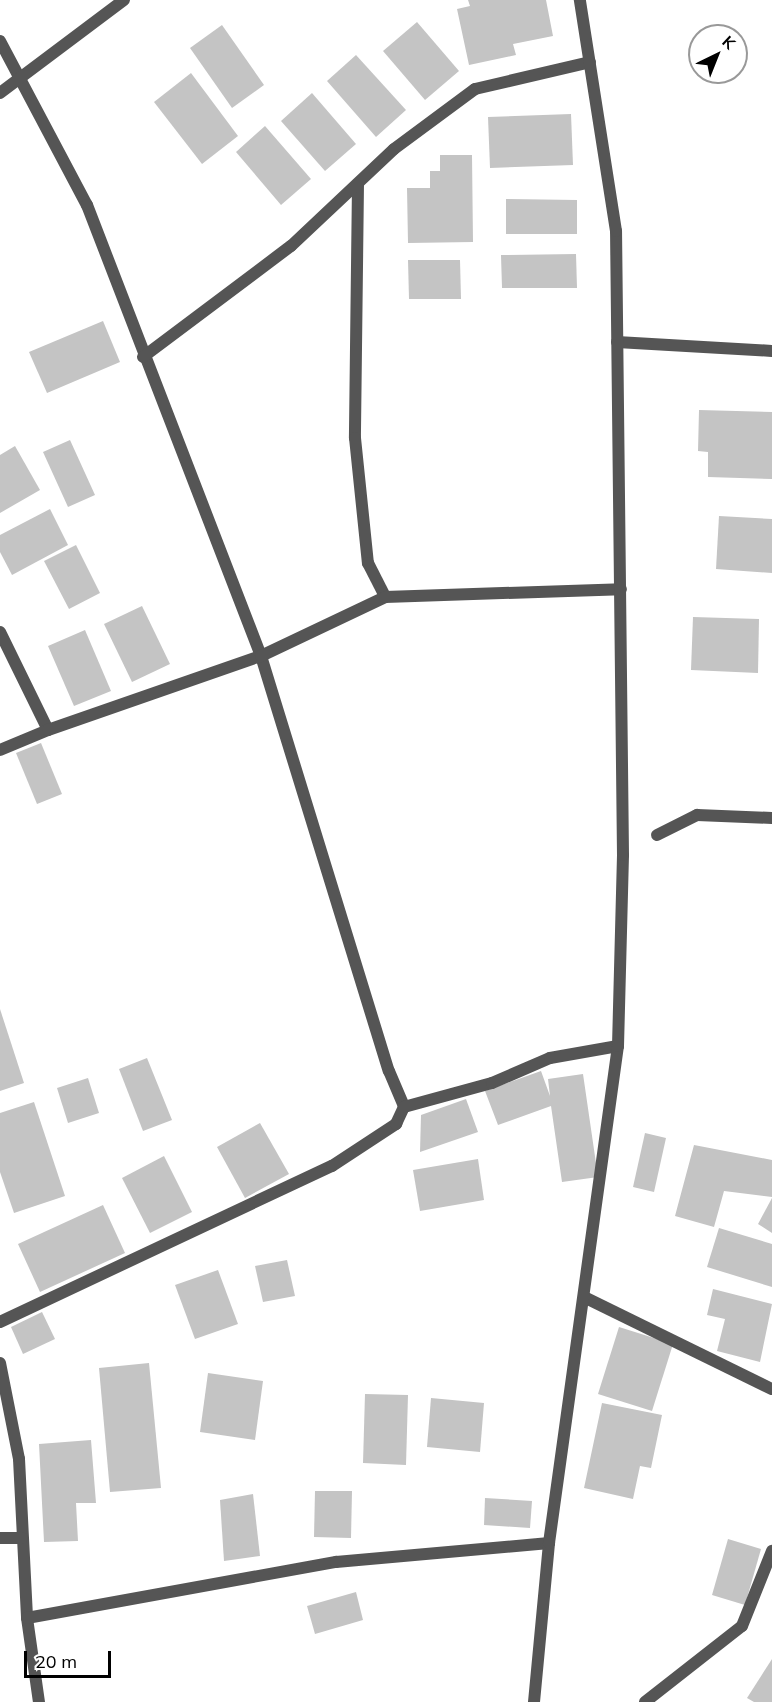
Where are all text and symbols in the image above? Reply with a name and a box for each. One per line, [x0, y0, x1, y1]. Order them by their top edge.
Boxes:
north arrow [688, 24, 748, 84]
text: K [718, 31, 740, 53]
scale bar [27, 1639, 114, 1677]
text: 20 m [35, 1650, 77, 1673]

